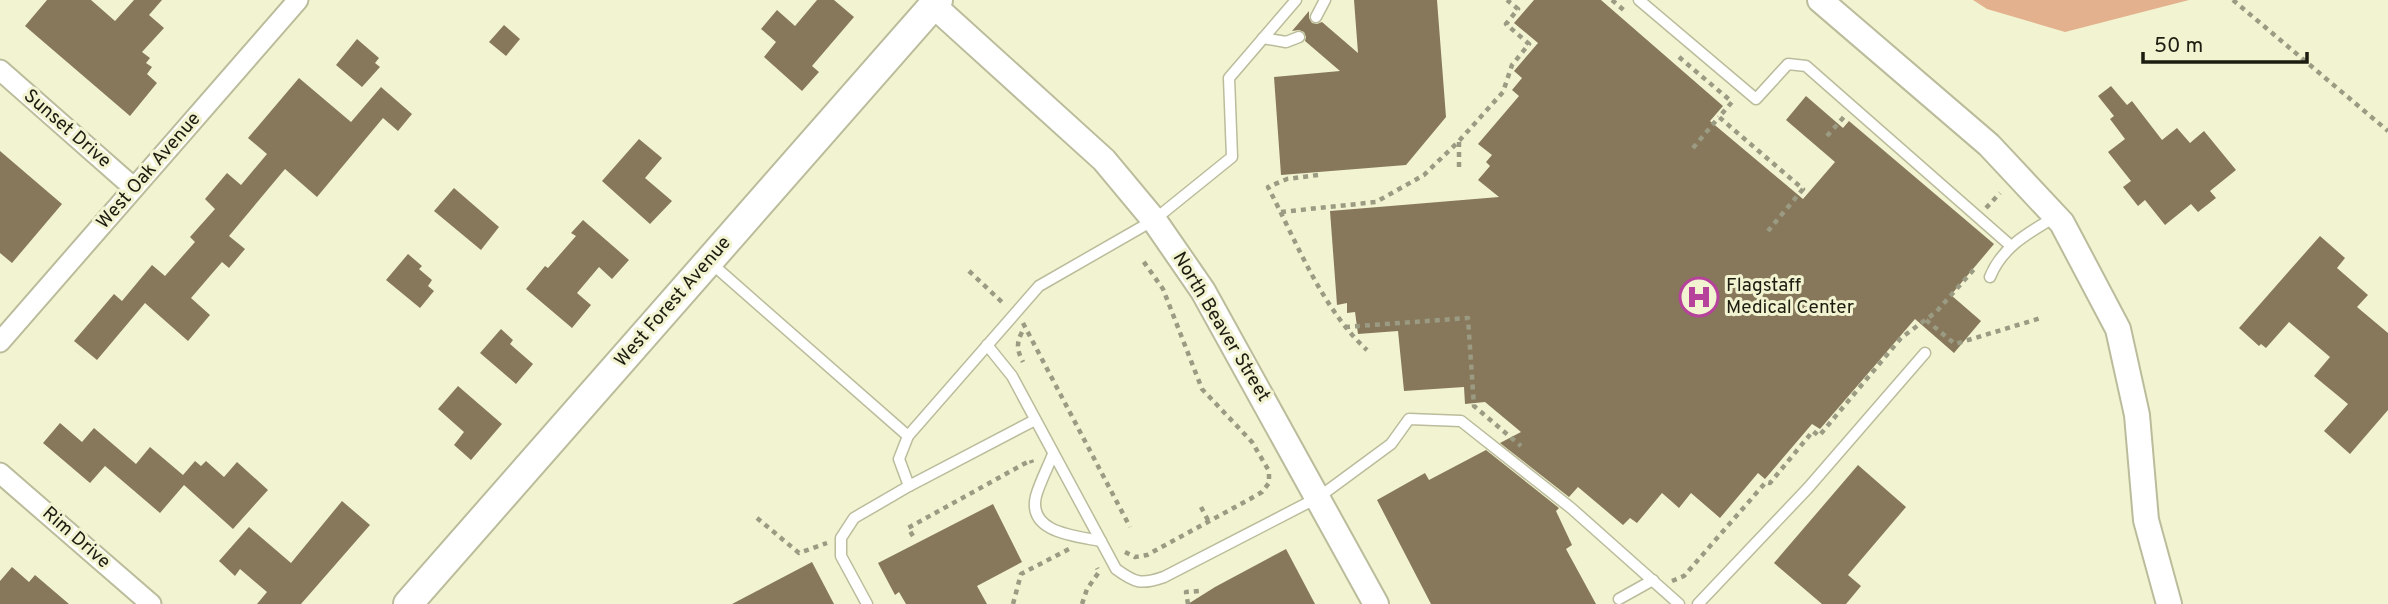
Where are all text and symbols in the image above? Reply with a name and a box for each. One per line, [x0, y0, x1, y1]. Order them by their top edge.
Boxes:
scale bar [2143, 21, 2308, 65]
text: 50 m [2154, 33, 2203, 60]
street label: Sunset Drive [18, 84, 116, 174]
street label: West Oak Avenue [92, 108, 206, 234]
street label: West Forest Avenue [610, 232, 736, 372]
street label: North Beaver Street [1167, 248, 1275, 406]
place label: Flagstaff Medical Center [1726, 274, 1855, 320]
hospital icon: Flagstaff Medical Center [1678, 276, 1720, 318]
street label: Rim Drive [37, 502, 115, 574]

